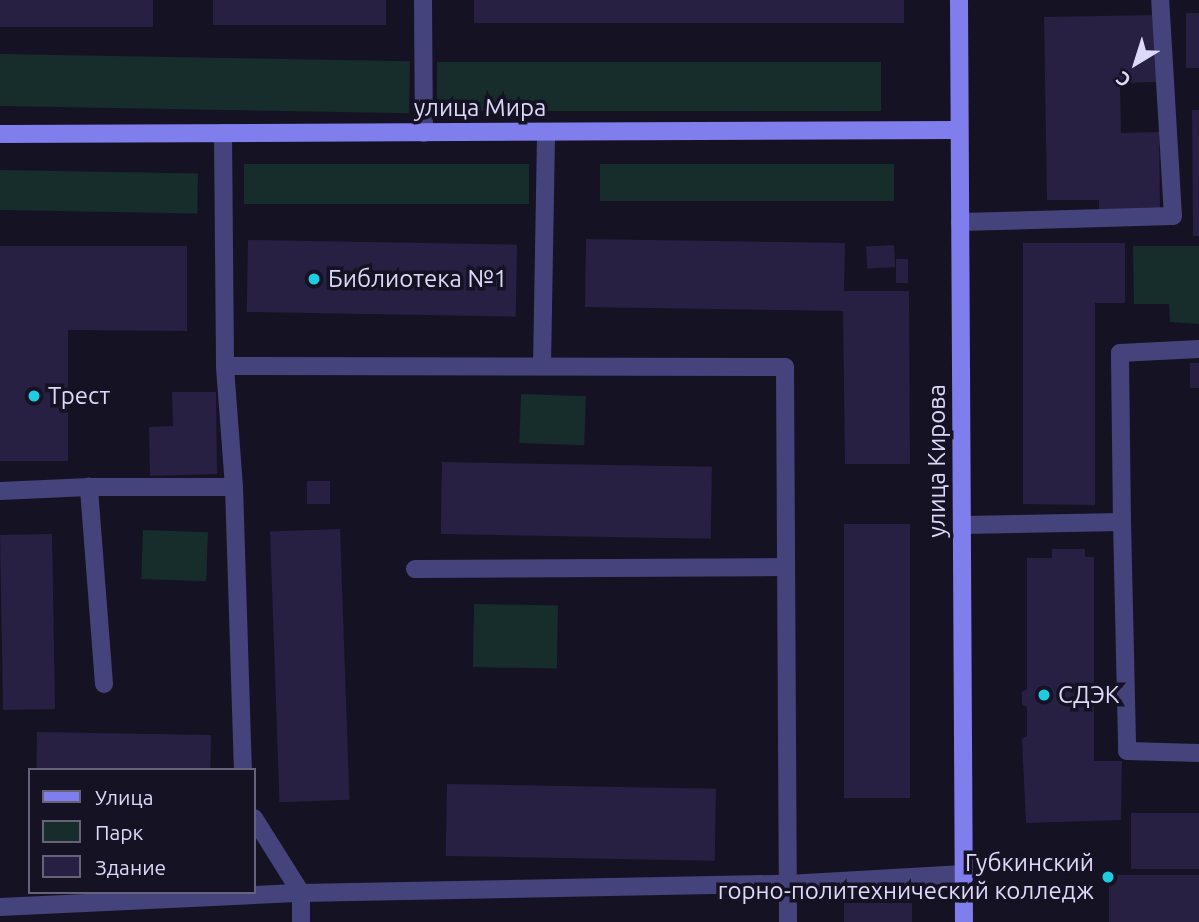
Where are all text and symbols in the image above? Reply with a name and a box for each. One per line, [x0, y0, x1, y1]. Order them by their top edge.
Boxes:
north arrow [1101, 28, 1171, 98]
text: С [1112, 67, 1135, 92]
street label: улица Мира [414, 94, 546, 122]
place label: Библиотека №1 [328, 265, 507, 293]
marker: Библиотека №1 [306, 271, 322, 287]
place label: Трест [48, 382, 110, 410]
street label: улица Кирова [923, 384, 951, 538]
marker: Трест [26, 388, 42, 404]
place label: СДЭК [1058, 681, 1119, 709]
marker: СДЭК [1036, 687, 1052, 703]
legend [28, 768, 256, 894]
text: Улица [95, 785, 153, 809]
text: Парк [95, 820, 143, 844]
place label: Губкинский горно-политехнический колледж [718, 849, 1094, 905]
text: Здание [95, 855, 166, 879]
marker: Губкинский горно-политехнический колледж [1100, 869, 1116, 885]

